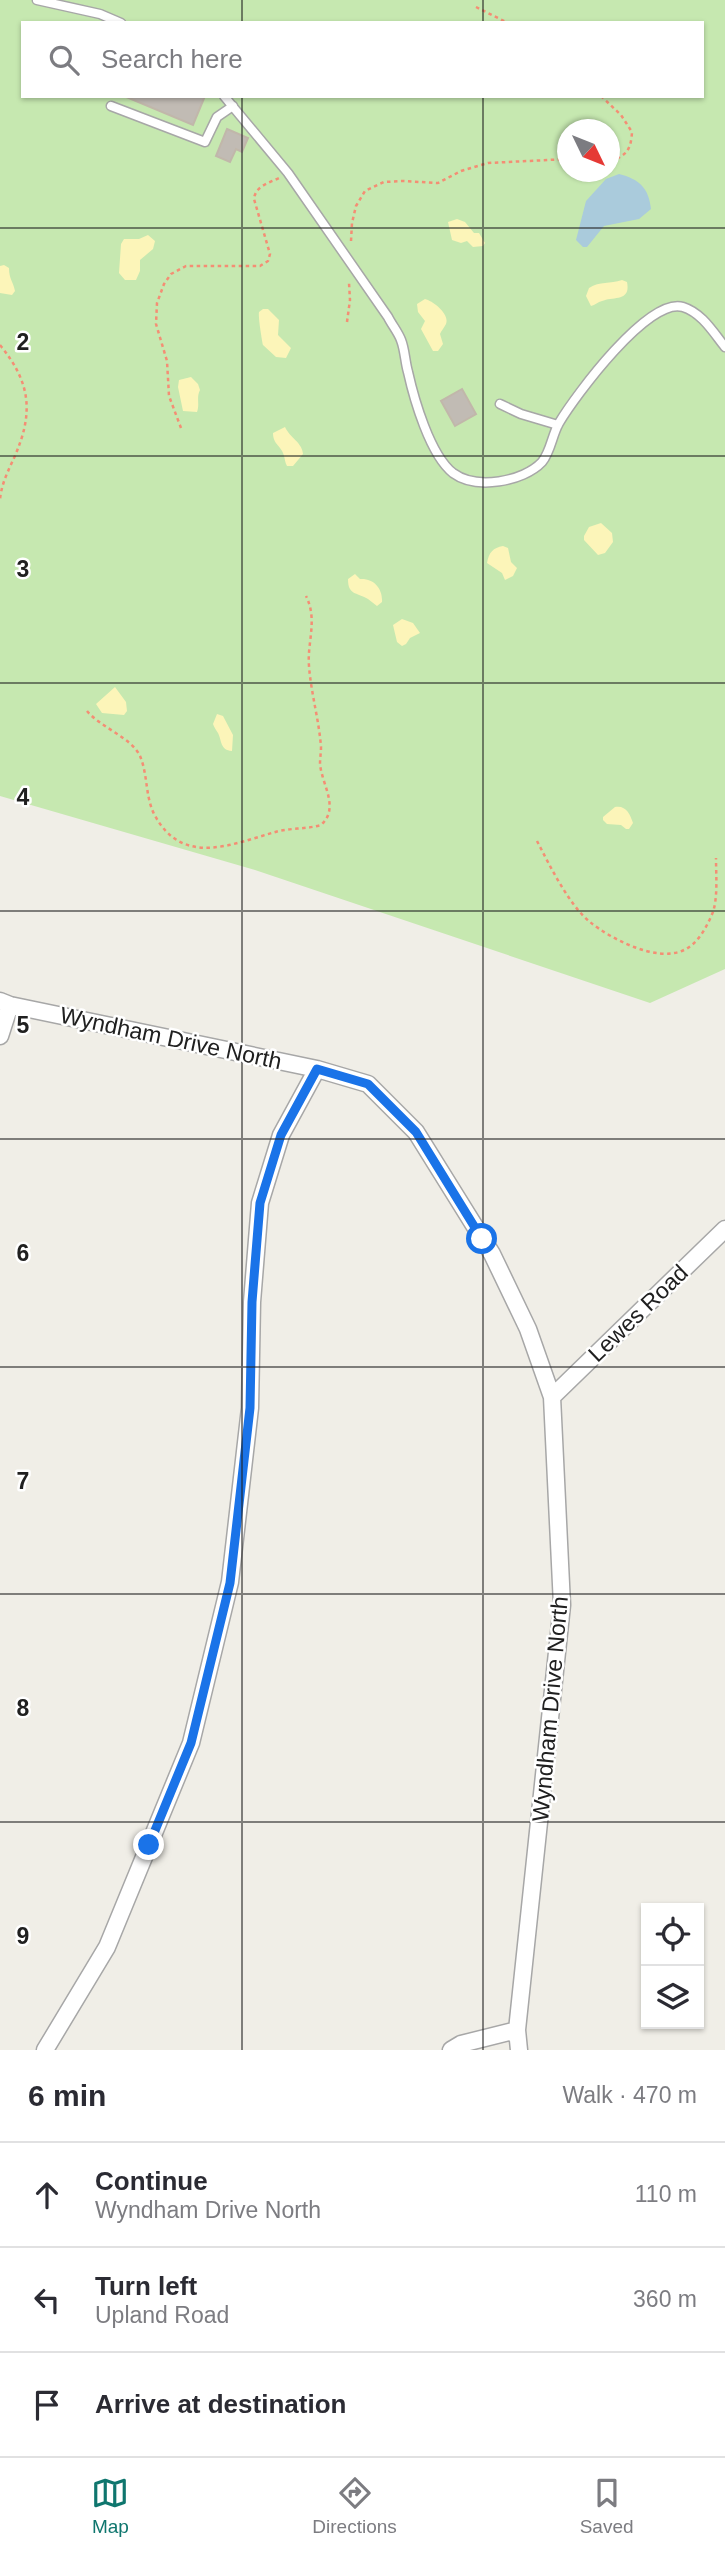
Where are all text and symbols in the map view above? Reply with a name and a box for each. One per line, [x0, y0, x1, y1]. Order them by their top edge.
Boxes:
search box [21, 21, 704, 98]
icon: search [45, 41, 83, 79]
text: Search here [101, 44, 243, 74]
north arrow [557, 119, 620, 182]
text: 2 [17, 329, 29, 355]
text: 3 [17, 556, 29, 582]
text: 4 [17, 784, 30, 810]
street label: Wyndham Drive North [58, 1002, 284, 1074]
text: 5 [17, 1012, 30, 1038]
route start [466, 1223, 497, 1254]
text: 6 [17, 1240, 29, 1266]
street label: Lewes Road [583, 1259, 693, 1367]
text: 7 [17, 1468, 29, 1494]
street label: Wyndham Drive North [527, 1595, 573, 1823]
text: 8 [17, 1695, 30, 1721]
route end [133, 1829, 164, 1860]
map controls [641, 1903, 704, 2029]
button: locate [641, 1903, 704, 1966]
text: 9 [17, 1923, 29, 1949]
button: layers [641, 1966, 704, 2029]
text: 6 min [28, 2079, 106, 2112]
text: Walk · 470 m [562, 2082, 697, 2108]
text: Continue [95, 2166, 208, 2196]
icon: ahead [28, 2176, 66, 2214]
text: 110 m [635, 2181, 697, 2207]
text: Wyndham Drive North [95, 2197, 321, 2223]
text: Turn left [95, 2271, 197, 2301]
icon: left [28, 2281, 66, 2319]
text: 360 m [633, 2286, 697, 2312]
text: Upland Road [95, 2302, 229, 2328]
icon: arrive [28, 2386, 66, 2424]
text: Arrive at destination [95, 2389, 346, 2419]
tab: Map [91, 2474, 129, 2538]
tab: Directions [312, 2474, 397, 2538]
tab: Saved [580, 2474, 634, 2538]

